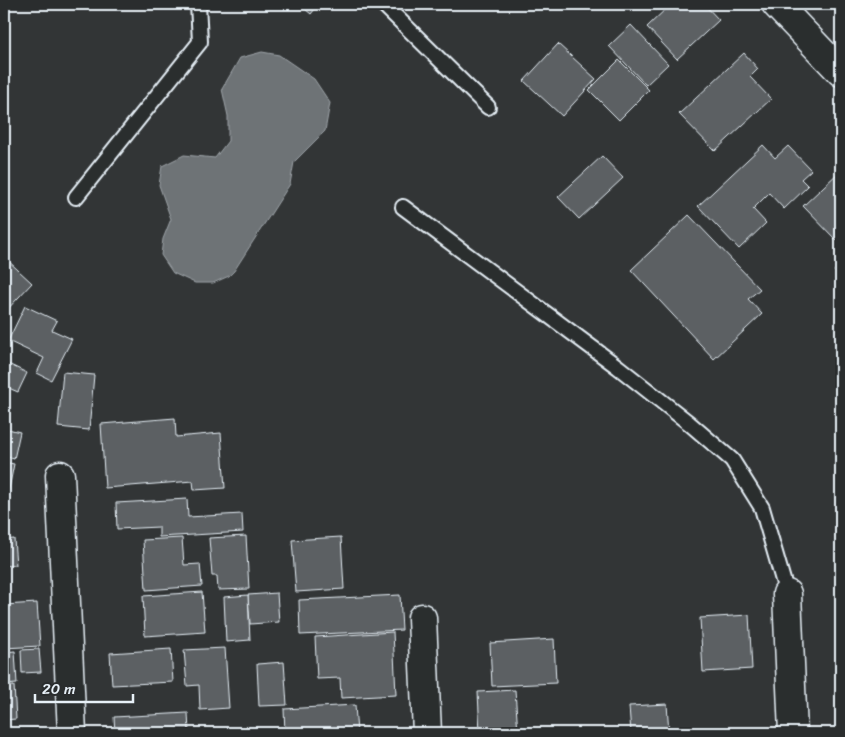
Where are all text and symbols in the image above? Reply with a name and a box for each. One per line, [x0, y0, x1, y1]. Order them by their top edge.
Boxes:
scale bar [35, 672, 132, 704]
text: 20 m [42, 676, 76, 702]

